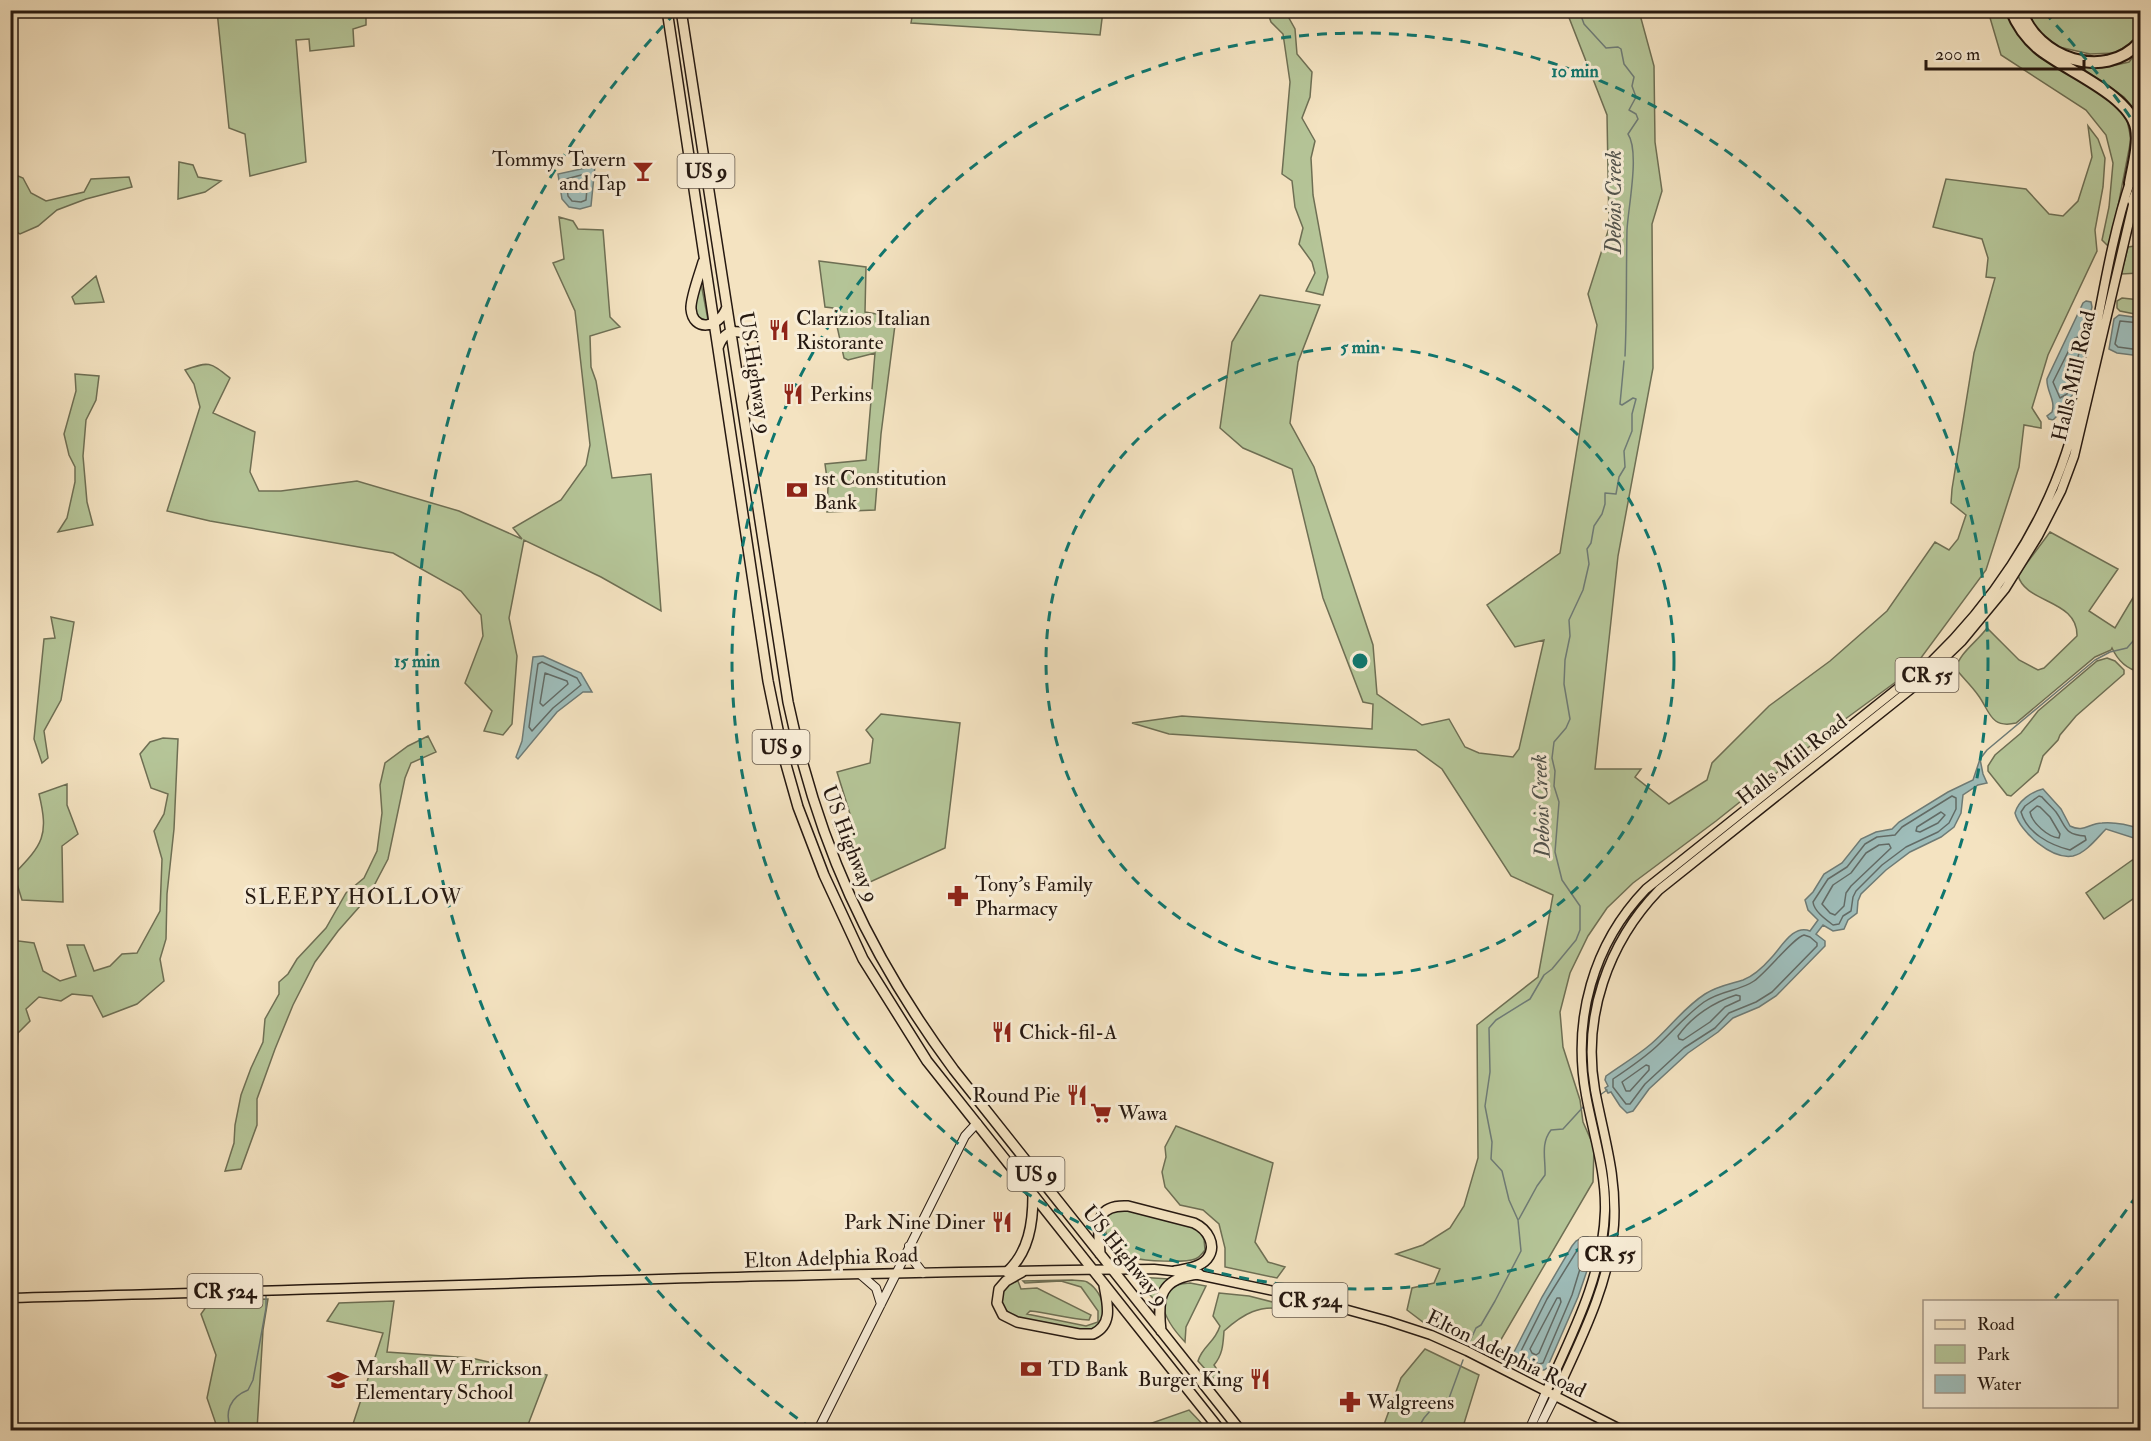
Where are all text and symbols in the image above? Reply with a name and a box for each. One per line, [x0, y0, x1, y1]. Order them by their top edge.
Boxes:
scale bar [1926, 33, 2084, 71]
text: 200 m [1935, 43, 1980, 66]
text: 10 min [1551, 60, 1599, 83]
place label: Tommys Tavern and Tap [492, 146, 626, 197]
water label: Debois Creek [1600, 150, 1628, 255]
road number: US 9 [678, 154, 734, 188]
bar icon: Tommys Tavern and Tap [631, 159, 655, 183]
place label: Clarizios Italian Ristorante [796, 305, 930, 356]
street label: Halls Mill Road [2046, 307, 2102, 444]
street label: US Highway 9 [732, 310, 778, 436]
restaurant icon: Clarizios Italian Ristorante [767, 318, 791, 342]
text: 5 min [1340, 336, 1381, 359]
place label: Perkins [810, 381, 872, 408]
restaurant icon: Perkins [781, 382, 805, 406]
place label: 1st Constitution Bank [814, 465, 947, 516]
bank icon: 1st Constitution Bank [785, 478, 809, 502]
text: 15 min [394, 650, 441, 673]
centre of rings [1350, 651, 1370, 671]
road number: CR 55 [1896, 658, 1958, 692]
street label: Halls Mill Road [1731, 708, 1853, 812]
road number: US 9 [752, 730, 810, 764]
water label: Debois Creek [1525, 754, 1557, 859]
street label: US Highway 9 [815, 782, 885, 906]
place label: Tony's Family Pharmacy [975, 871, 1093, 922]
district label: SLEEPY HOLLOW [244, 883, 464, 911]
pharmacy icon: Tony's Family Pharmacy [946, 884, 970, 908]
place label: Chick-fil-A [1019, 1019, 1117, 1046]
restaurant icon: Chick-fil-A [990, 1020, 1014, 1044]
place label: Round Pie [972, 1082, 1060, 1109]
restaurant icon: Round Pie [1065, 1083, 1089, 1107]
place label: Wawa [1117, 1100, 1168, 1127]
supermarket icon: Wawa [1089, 1101, 1113, 1125]
road number: US 9 [1008, 1157, 1064, 1191]
street label: US Highway 9 [1076, 1200, 1174, 1312]
place label: Park Nine Diner [844, 1209, 985, 1236]
restaurant icon: Park Nine Diner [990, 1210, 1014, 1234]
road number: CR 55 [1578, 1237, 1642, 1271]
street label: Elton Adelphia Road [743, 1241, 919, 1275]
road number: CR 524 [188, 1274, 262, 1308]
road number: CR 524 [1272, 1283, 1348, 1317]
legend [1923, 1300, 2118, 1408]
street label: Elton Adelphia Road [1422, 1304, 1591, 1405]
text: Road [1977, 1313, 2015, 1336]
text: Park [1977, 1343, 2010, 1366]
place label: Marshall W Errickson Elementary School [355, 1355, 542, 1406]
place label: TD Bank [1048, 1356, 1128, 1383]
bank icon: TD Bank [1019, 1357, 1043, 1381]
place label: Burger King [1138, 1366, 1244, 1393]
restaurant icon: Burger King [1248, 1367, 1272, 1391]
school or university icon: Marshall W Errickson Elementary School [326, 1368, 350, 1392]
text: Water [1976, 1373, 2021, 1396]
place label: Walgreens [1366, 1389, 1454, 1416]
pharmacy icon: Walgreens [1338, 1390, 1362, 1414]

